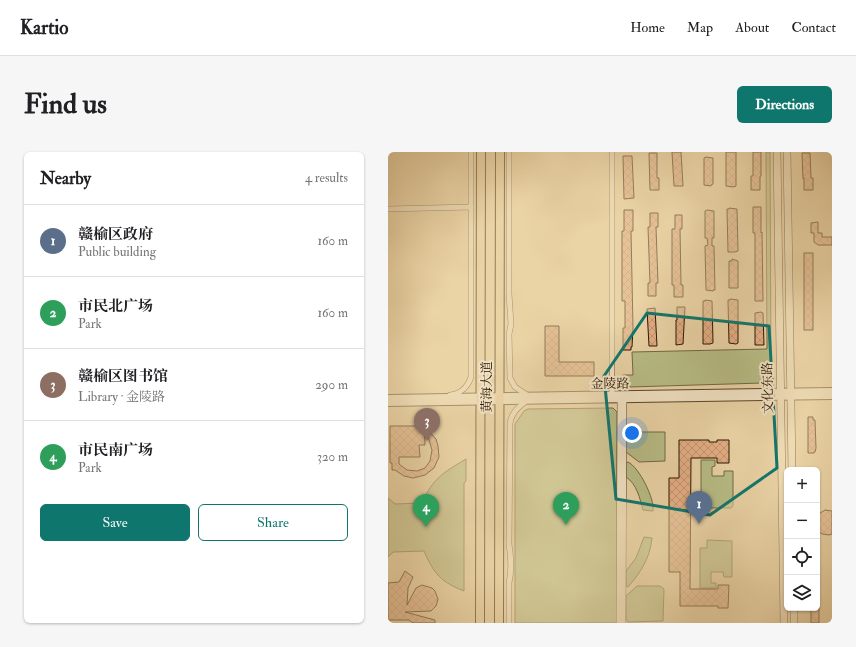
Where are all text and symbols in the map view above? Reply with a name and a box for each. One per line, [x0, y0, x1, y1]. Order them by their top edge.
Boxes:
text: Kartio [20, 16, 68, 40]
text: Home [630, 19, 665, 36]
text: Map [687, 19, 713, 36]
text: About [735, 19, 769, 36]
text: Contact [791, 19, 836, 36]
button: Directions [737, 86, 832, 123]
text: Find us [24, 87, 107, 122]
text: Nearby [40, 168, 91, 189]
text: 4 results [305, 170, 348, 186]
text: 赣榆区政府 [78, 225, 153, 244]
text: 1 [51, 233, 55, 249]
text: 160 m [317, 233, 348, 249]
text: Public building [78, 244, 156, 260]
text: 市民北广场 [78, 297, 153, 316]
text: 2 [50, 305, 56, 321]
text: 160 m [317, 305, 348, 321]
text: Park [78, 316, 102, 332]
street label: 黄海大道 [479, 361, 495, 413]
street label: 文化东路 [760, 362, 776, 414]
text: 赣榆区图书馆 [78, 367, 168, 386]
street label: 金陵路 [590, 376, 630, 392]
text: 3 [51, 377, 56, 393]
text: 290 m [315, 377, 348, 393]
text: Library · 金陵路 [78, 389, 165, 405]
pin: 3 [414, 408, 440, 441]
your location [622, 423, 642, 443]
text: 市民南广场 [78, 441, 153, 460]
text: 4 [49, 449, 57, 465]
text: 320 m [317, 449, 348, 465]
text: Park [78, 460, 102, 476]
map controls [784, 467, 820, 611]
button: + [784, 467, 820, 503]
pin: 1 [686, 491, 712, 524]
pin: 2 [553, 492, 579, 525]
pin: 4 [413, 494, 439, 527]
button: − [784, 503, 820, 539]
button: Save [40, 504, 190, 541]
button: Share [198, 504, 348, 541]
button: locate [784, 539, 820, 575]
button: layers [784, 575, 820, 611]

